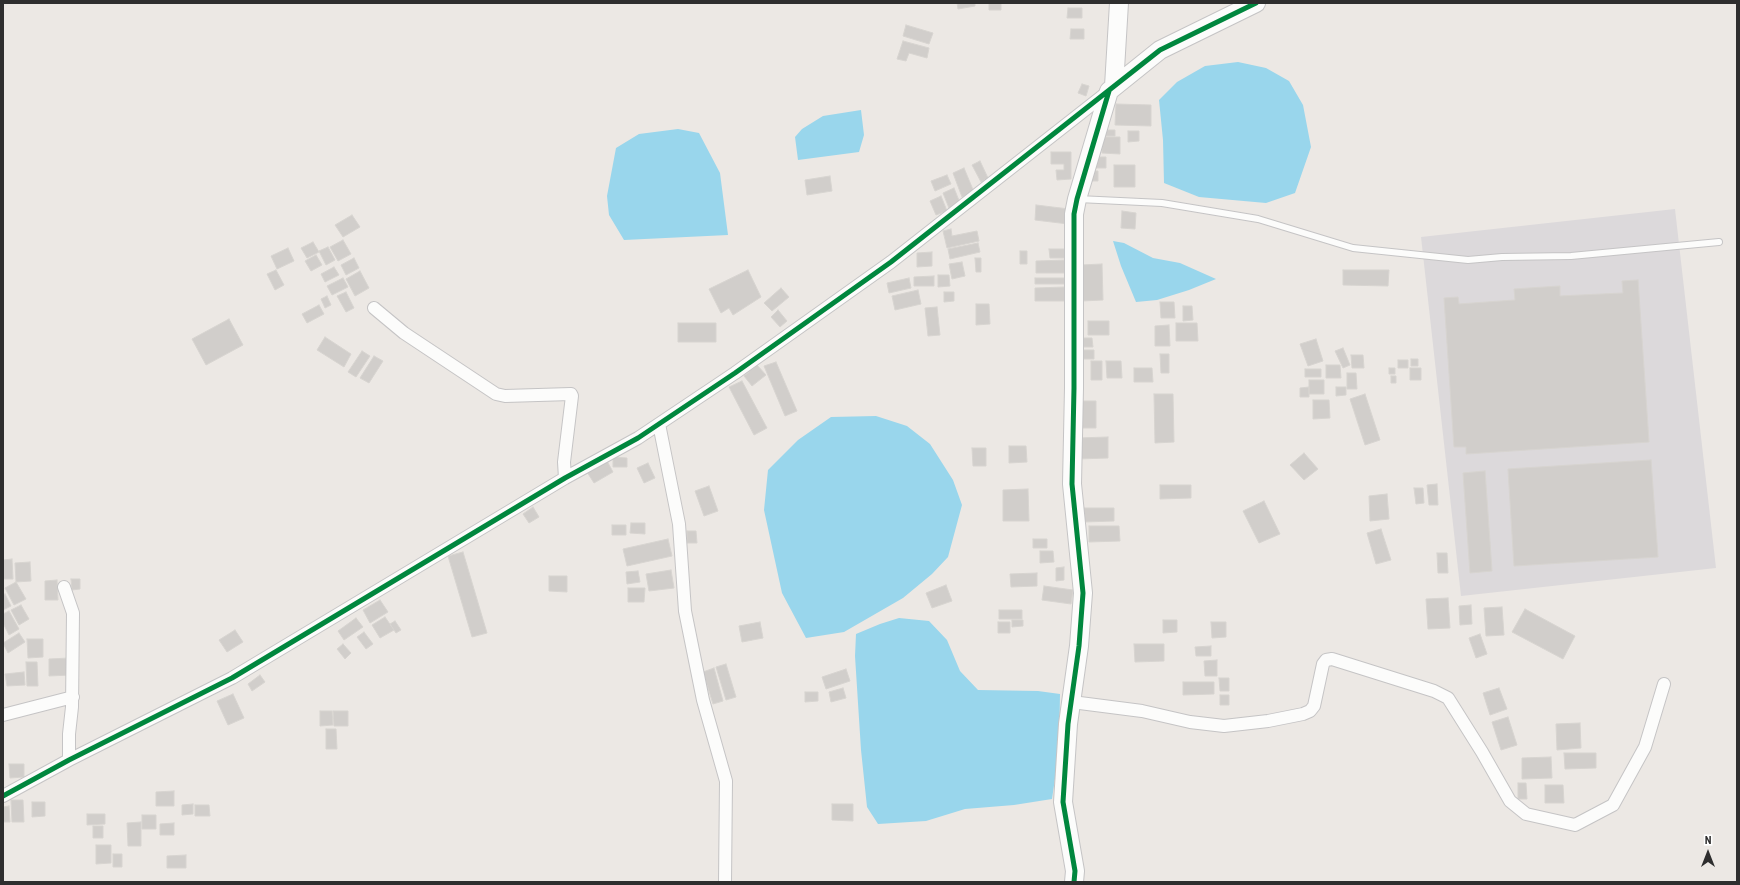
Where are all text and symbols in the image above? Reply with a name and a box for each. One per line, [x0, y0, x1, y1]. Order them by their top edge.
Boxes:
north arrow [1688, 833, 1728, 873]
text: N [1705, 834, 1711, 847]

